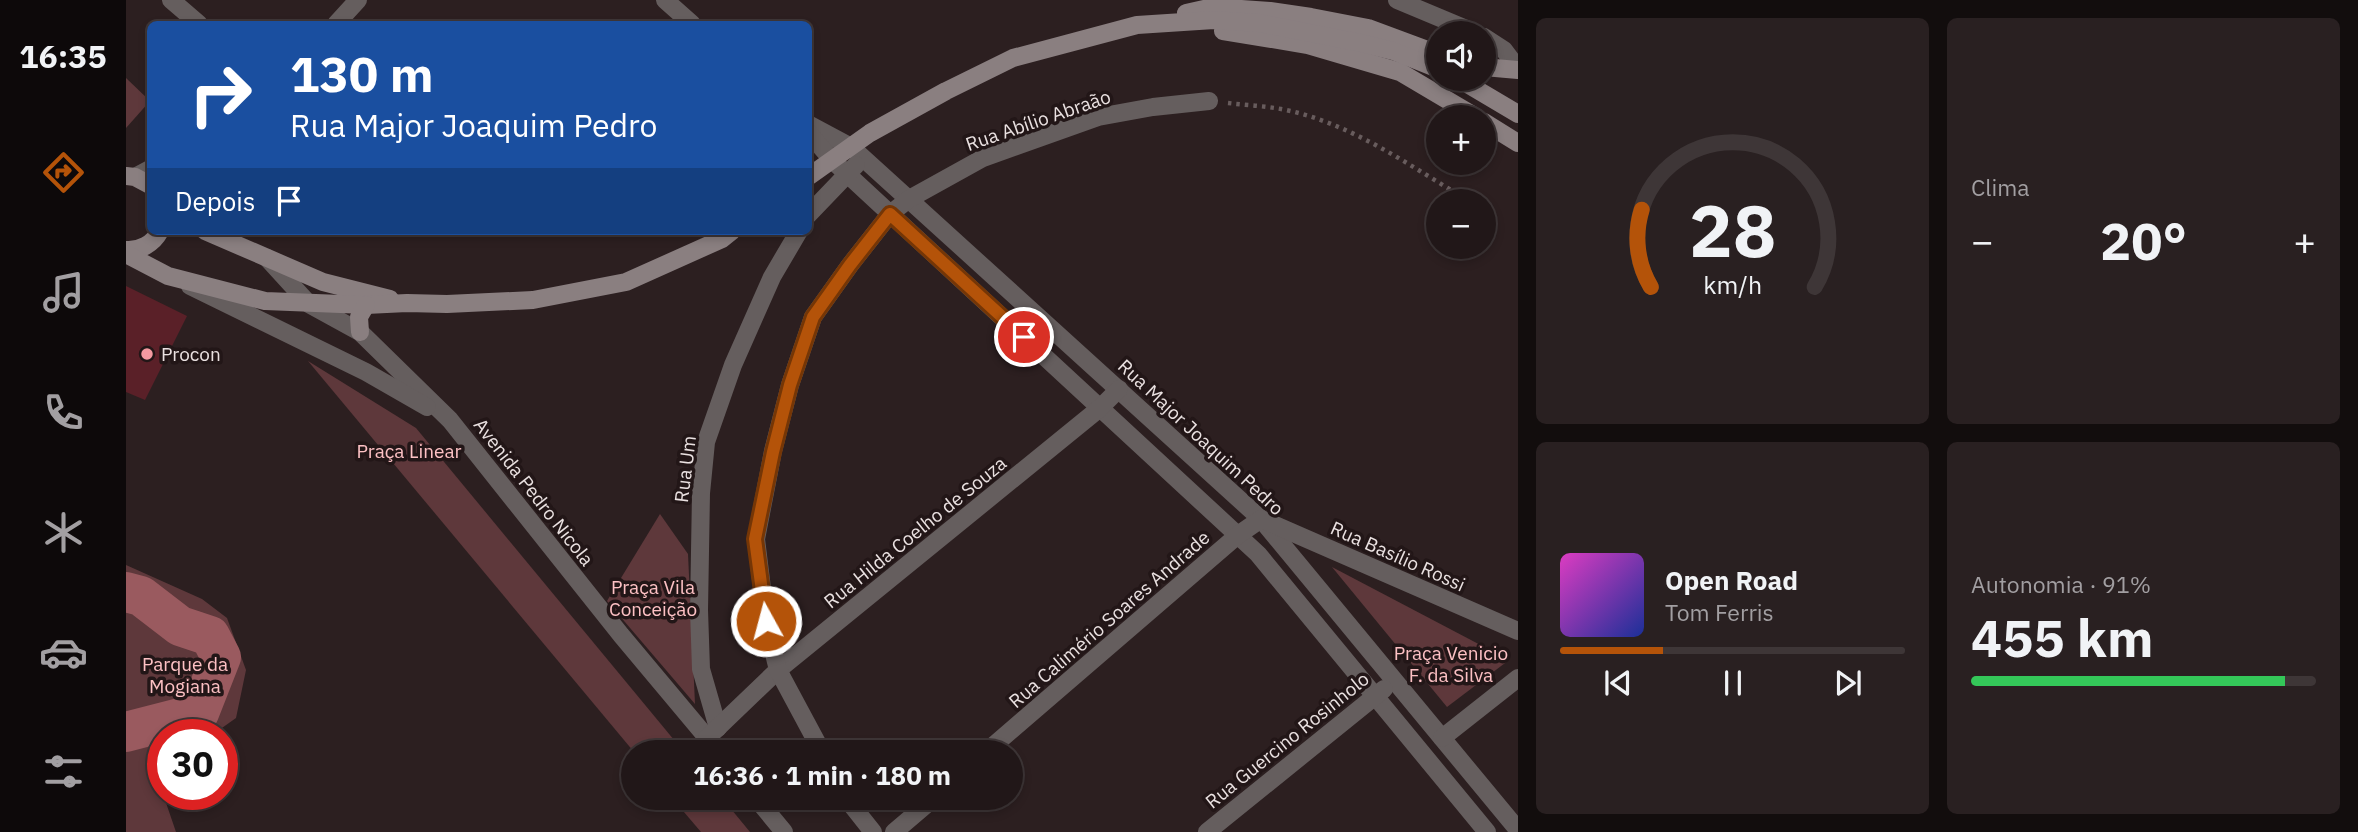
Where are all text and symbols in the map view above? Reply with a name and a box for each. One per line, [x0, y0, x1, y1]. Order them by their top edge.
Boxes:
map controls [1426, 21, 1496, 259]
button: sound [1426, 21, 1496, 91]
text: 16:35 [19, 35, 107, 77]
text: 130 m [290, 42, 434, 105]
icon: right [175, 49, 266, 140]
street label: Rua Abílio Abraão [962, 84, 1114, 156]
text: Rua Major Joaquim Pedro [290, 104, 658, 146]
button: + [1426, 105, 1496, 175]
icon: directions [39, 148, 88, 197]
text: Clima [1971, 172, 2030, 202]
icon: arrive [270, 182, 308, 220]
text: 28 [1689, 182, 1776, 277]
text: Depois [175, 184, 256, 218]
button: − [1426, 189, 1496, 259]
text: 20° [2100, 207, 2187, 274]
text: − [1971, 216, 1994, 265]
text: + [2293, 216, 2316, 265]
icon: music [39, 268, 88, 317]
text: km/h [1703, 268, 1762, 301]
pin [994, 307, 1054, 367]
icon: arrive [1005, 318, 1043, 356]
place label: Procon [161, 342, 221, 366]
marker: Procon [139, 346, 155, 362]
street label: Rua Major Joaquim Pedro [1113, 354, 1289, 520]
icon: phone [39, 388, 88, 437]
street label: Avenida Pedro Nicola [469, 413, 599, 571]
street label: Rua Um [669, 434, 701, 504]
park label: Praça Linear [356, 439, 462, 463]
street label: Rua Hilda Coelho de Souza [819, 451, 1011, 613]
icon: climate [39, 508, 88, 557]
street label: Rua Basílio Rossi [1327, 516, 1469, 596]
street label: Rua Calimério Soares Andrade [1004, 525, 1214, 713]
text: Open Road [1665, 563, 1798, 597]
text: Autonomia · 91% [1971, 569, 2151, 599]
park label: Praça Vila Conceição [609, 575, 697, 621]
position arrow [729, 584, 803, 658]
text: Tom Ferris [1665, 597, 1774, 627]
text: 455 km [1971, 604, 2153, 671]
icon: car [39, 628, 88, 677]
park label: Praça Venicio F. da Silva [1394, 641, 1508, 687]
park label: Parque da Mogiana [142, 652, 228, 698]
icon: previous [1599, 664, 1637, 702]
icon: pause [1714, 664, 1752, 702]
icon: next [1829, 664, 1867, 702]
street label: Rua Guercino Rosinholo [1200, 667, 1374, 813]
speed limit sign: 30 [147, 719, 238, 810]
icon: filters [39, 747, 88, 796]
text: 16:36 · 1 min · 180 m [693, 758, 951, 792]

